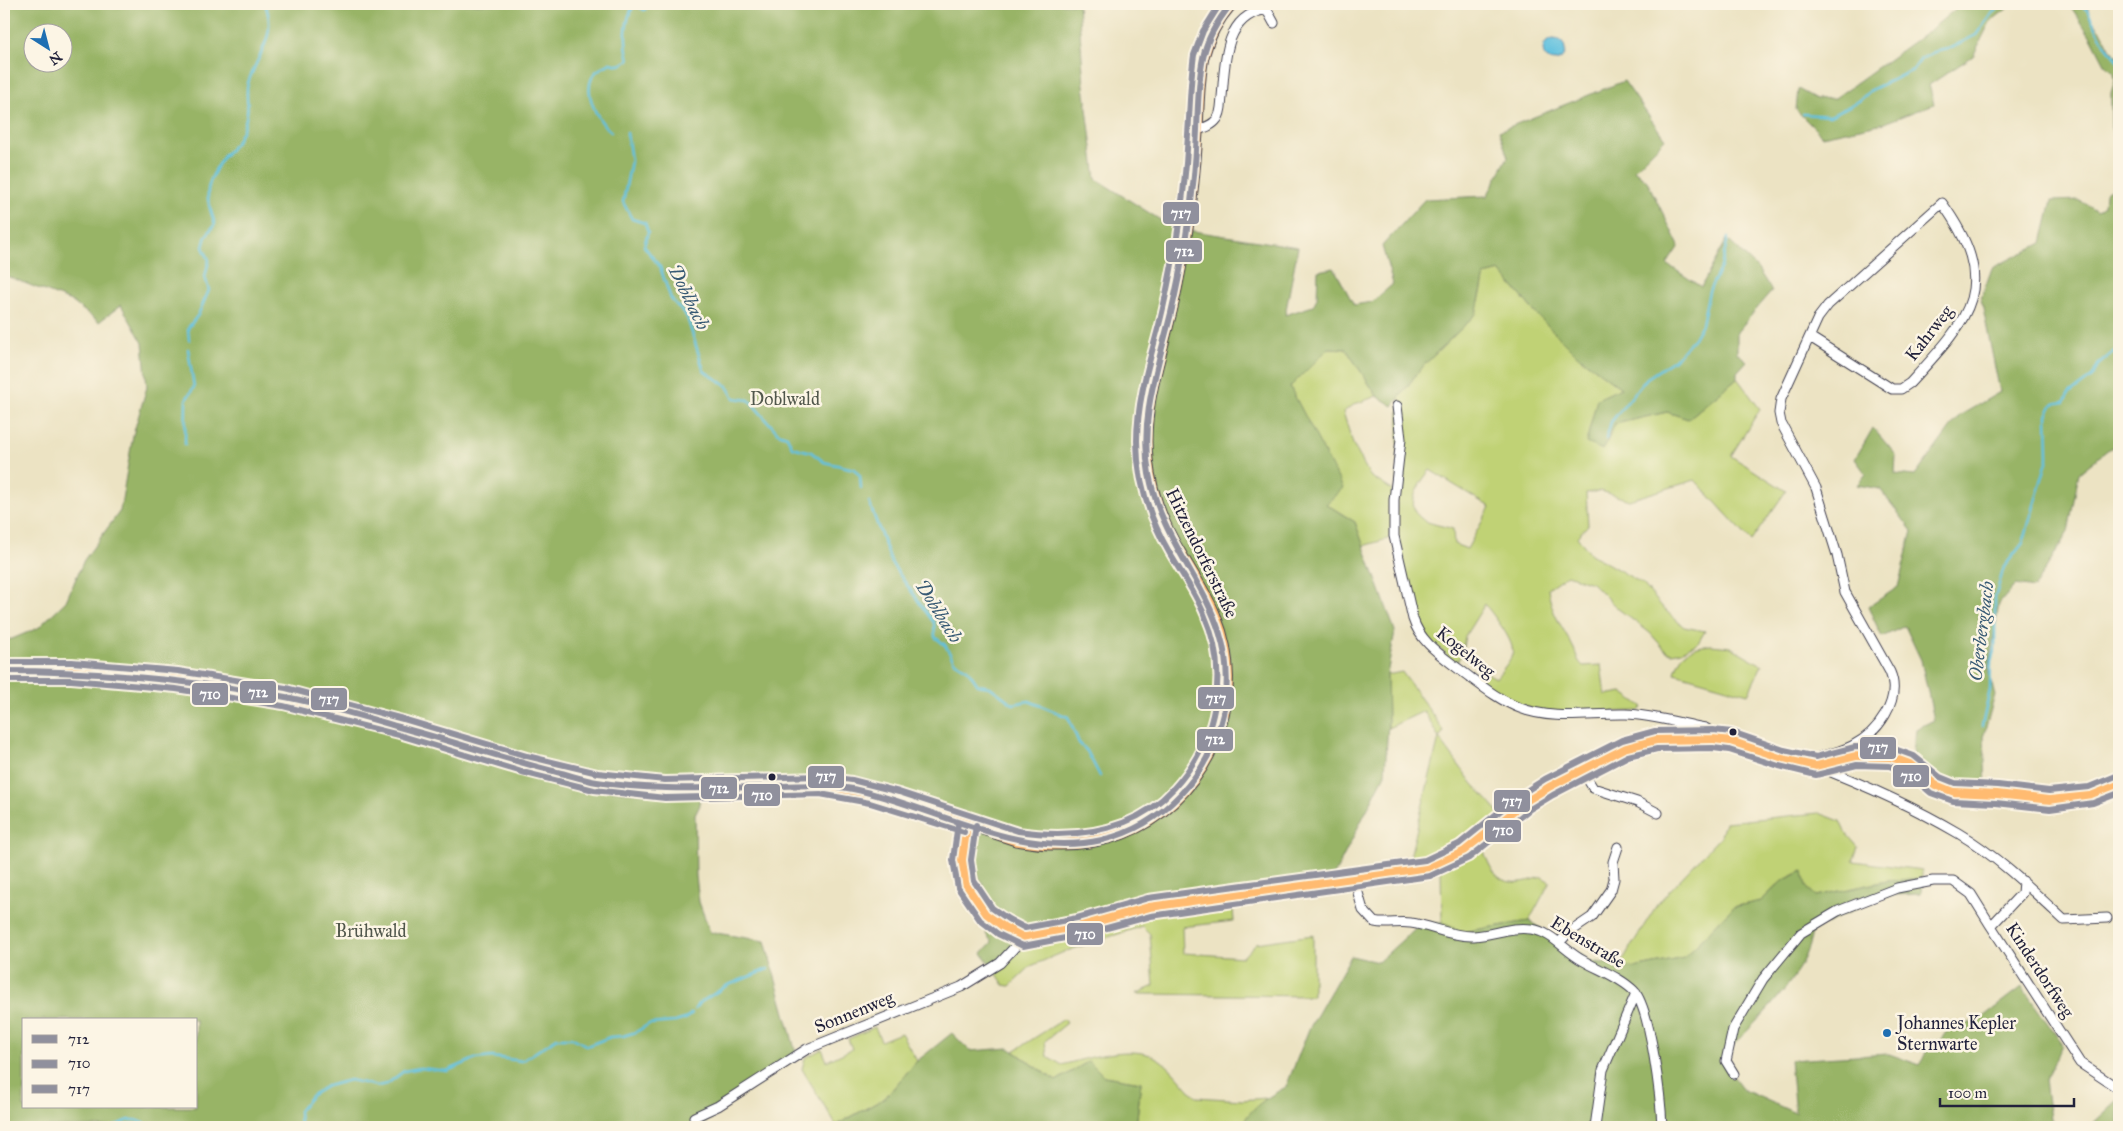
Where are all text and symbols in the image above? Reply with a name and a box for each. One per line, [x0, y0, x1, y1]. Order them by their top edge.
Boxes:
north arrow [22, 22, 72, 72]
text: N [45, 48, 65, 69]
line badge: 717 [1162, 201, 1200, 225]
text: 717 [1171, 205, 1192, 222]
line badge: 712 [1165, 239, 1203, 263]
text: 712 [1174, 243, 1195, 260]
water label: Doblbach [663, 260, 715, 334]
street label: Kahrweg [1900, 300, 1959, 366]
park label: Doblwald [750, 388, 820, 410]
street label: Hitzendorferstraße [1161, 485, 1243, 621]
water label: Doblbach [911, 575, 967, 647]
water label: Oberbergbach [1963, 580, 1999, 682]
street label: Kogelweg [1431, 621, 1501, 684]
line badge: 712 [239, 680, 277, 704]
line badge: 710 [191, 682, 229, 706]
text: 712 [248, 684, 269, 701]
text: 710 [199, 686, 221, 703]
line badge: 717 [1197, 686, 1235, 710]
line badge: 717 [310, 687, 348, 711]
text: 717 [1206, 690, 1227, 707]
text: 717 [319, 691, 340, 708]
unlabelled marker [1728, 727, 1738, 737]
line badge: 712 [1196, 728, 1234, 752]
text: 712 [1205, 731, 1226, 748]
line badge: 717 [1859, 736, 1897, 760]
text: 717 [1868, 739, 1889, 756]
line badge: 710 [1892, 764, 1930, 788]
line badge: 717 [807, 765, 845, 789]
text: 717 [816, 768, 837, 785]
text: 710 [1900, 768, 1922, 785]
unlabelled marker [767, 772, 777, 782]
line badge: 712 [700, 776, 738, 800]
text: 712 [709, 780, 730, 797]
line badge: 710 [743, 783, 781, 807]
text: 710 [751, 787, 773, 804]
line badge: 717 [1493, 789, 1531, 813]
text: 717 [1502, 793, 1523, 810]
line badge: 710 [1484, 819, 1522, 843]
text: 710 [1492, 822, 1514, 839]
street label: Ebenstraße [1547, 911, 1629, 973]
street label: Kinderdorfweg [2000, 918, 2079, 1023]
park label: Brühwald [335, 920, 407, 942]
line badge: 710 [1066, 922, 1104, 946]
text: 710 [1074, 926, 1096, 943]
street label: Sonnenweg [811, 986, 898, 1039]
place label: Johannes Kepler Sternwarte [1895, 1012, 2016, 1055]
legend [22, 1018, 198, 1108]
marker: Johannes Kepler Sternwarte [1881, 1027, 1893, 1039]
text: 712 [68, 1030, 90, 1048]
text: 710 [68, 1054, 91, 1072]
scale bar [1940, 1076, 2074, 1108]
text: 717 [68, 1080, 90, 1098]
text: 100 m [1948, 1084, 1988, 1102]

